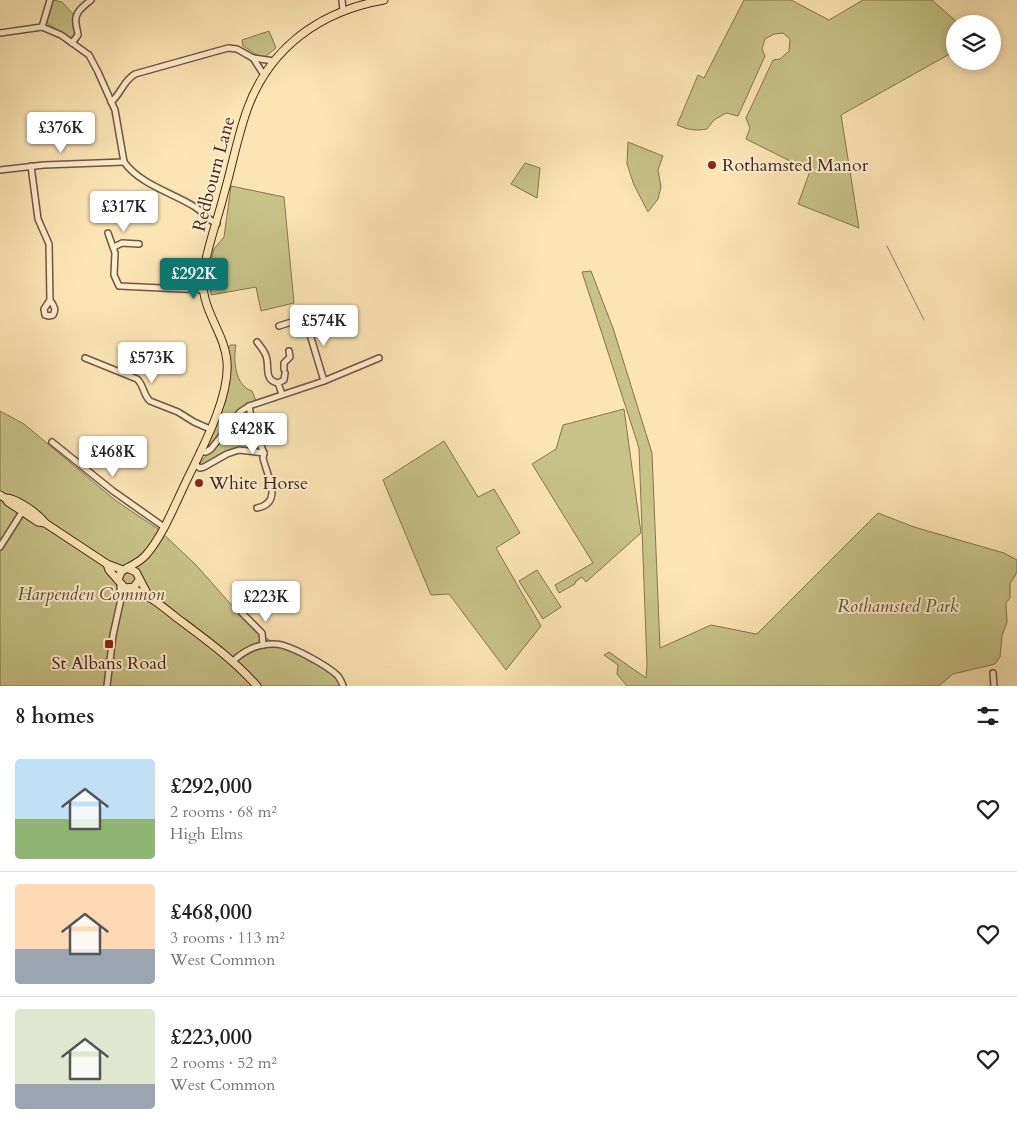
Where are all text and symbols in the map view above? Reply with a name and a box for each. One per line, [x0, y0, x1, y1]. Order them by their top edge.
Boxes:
map controls [946, 15, 1001, 70]
button: layers [946, 15, 1001, 70]
pin: £376K [26, 112, 96, 154]
street label: Redbourn Lane [187, 114, 241, 234]
text: £376K [38, 117, 84, 139]
place label: Rothamsted Manor [722, 153, 869, 178]
marker: Rothamsted Manor [706, 159, 718, 171]
pin: £317K [89, 190, 159, 233]
text: £317K [101, 196, 147, 218]
pin: £292K [159, 258, 229, 300]
text: £292K [171, 263, 217, 285]
pin: £574K [289, 304, 359, 347]
text: £574K [301, 310, 347, 332]
pin: £573K [117, 342, 187, 384]
text: £573K [129, 347, 175, 369]
pin: £428K [218, 412, 288, 455]
text: £428K [230, 418, 276, 440]
pin: £468K [78, 436, 148, 478]
text: £468K [90, 441, 136, 463]
place label: White Horse [208, 471, 308, 496]
marker: White Horse [193, 477, 205, 489]
pin: £223K [231, 580, 301, 623]
park label: Harpenden Common [18, 582, 165, 607]
text: £223K [243, 586, 289, 608]
park label: Rothamsted Park [837, 594, 959, 619]
marker: St Albans Road [103, 638, 115, 650]
place label: St Albans Road [51, 651, 167, 676]
text: 8 homes [15, 702, 94, 731]
icon: filters [974, 702, 1002, 730]
text: £292,000 [170, 772, 252, 801]
icon: home [55, 779, 115, 839]
icon: heart [974, 795, 1002, 823]
text: 2 rooms · 68 m² [170, 801, 277, 823]
text: High Elms [170, 823, 243, 845]
text: £468,000 [170, 898, 252, 927]
icon: home [55, 904, 115, 964]
icon: heart [974, 920, 1002, 948]
text: 3 rooms · 113 m² [170, 927, 285, 949]
text: West Common [170, 949, 275, 971]
text: £223,000 [170, 1023, 252, 1052]
icon: home [55, 1029, 115, 1089]
icon: heart [974, 1045, 1002, 1073]
text: 2 rooms · 52 m² [170, 1052, 277, 1074]
text: West Common [170, 1074, 275, 1096]

